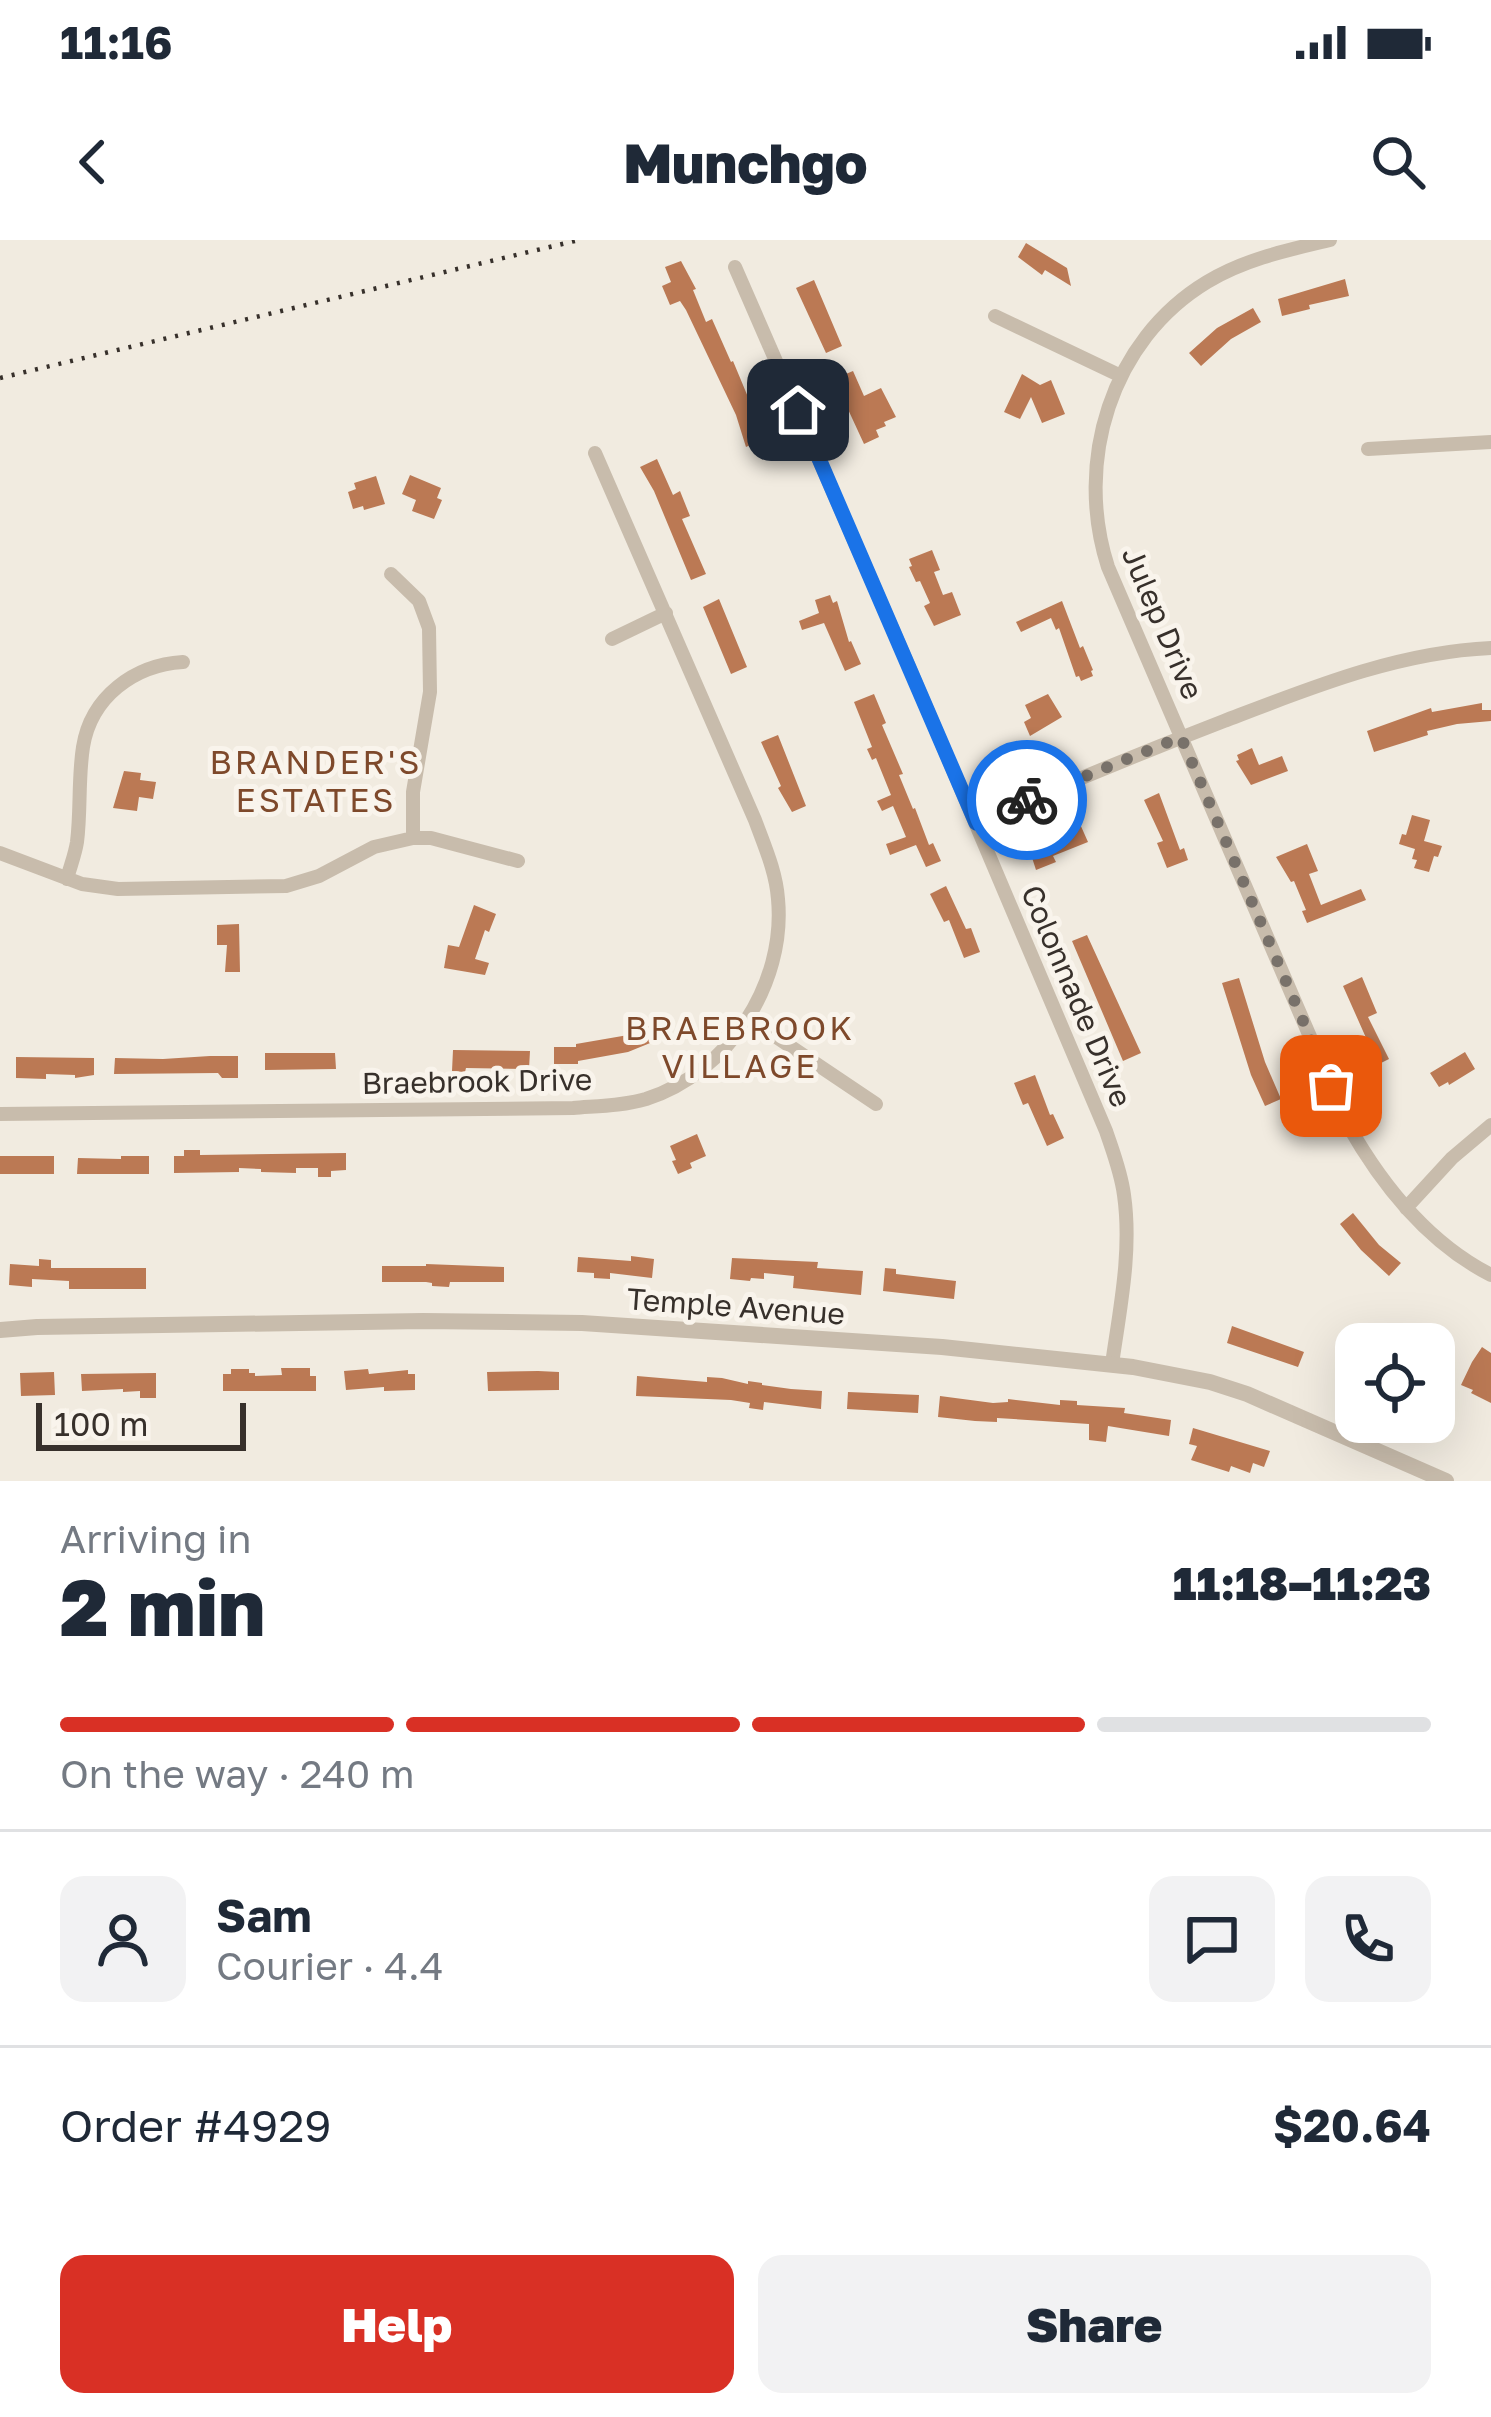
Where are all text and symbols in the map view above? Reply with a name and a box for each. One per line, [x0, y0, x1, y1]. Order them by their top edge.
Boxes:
text: 11:16 [60, 15, 173, 69]
icon: back [60, 129, 126, 195]
icon: search [1365, 129, 1431, 195]
text: Munchgo [624, 130, 867, 195]
pin [747, 359, 849, 461]
icon: home [765, 377, 831, 443]
street label: Julep Drive [1115, 541, 1211, 705]
courier [967, 740, 1087, 860]
district label: BRANDER'S ESTATES [210, 742, 422, 819]
icon: bike [994, 767, 1060, 833]
street label: Colonnade Drive [1014, 880, 1140, 1112]
district label: BRAEBROOK VILLAGE [625, 1008, 855, 1085]
pin [1280, 1035, 1382, 1137]
icon: bag [1298, 1053, 1364, 1119]
street label: Braebrook Drive [361, 1061, 593, 1101]
street label: Temple Avenue [626, 1280, 846, 1332]
map controls [1335, 1323, 1455, 1443]
button: locate [1335, 1323, 1455, 1443]
scale bar [36, 1397, 246, 1450]
text: 100 m [54, 1404, 148, 1443]
text: Arriving in [60, 1515, 251, 1562]
text: 11:18–11:23 [1173, 1556, 1431, 1610]
text: 2 min [60, 1560, 265, 1653]
text: On the way · 240 m [60, 1750, 415, 1797]
button: person [60, 1876, 186, 2002]
button: chat [1149, 1876, 1275, 2002]
button: phone [1305, 1876, 1431, 2002]
text: Sam [216, 1888, 312, 1942]
text: Courier · 4.4 [216, 1942, 444, 1989]
text: Order #4929 [60, 2098, 332, 2152]
text: $20.64 [1273, 2098, 1431, 2152]
button: Help [60, 2255, 734, 2393]
button: Share [758, 2255, 1431, 2393]

